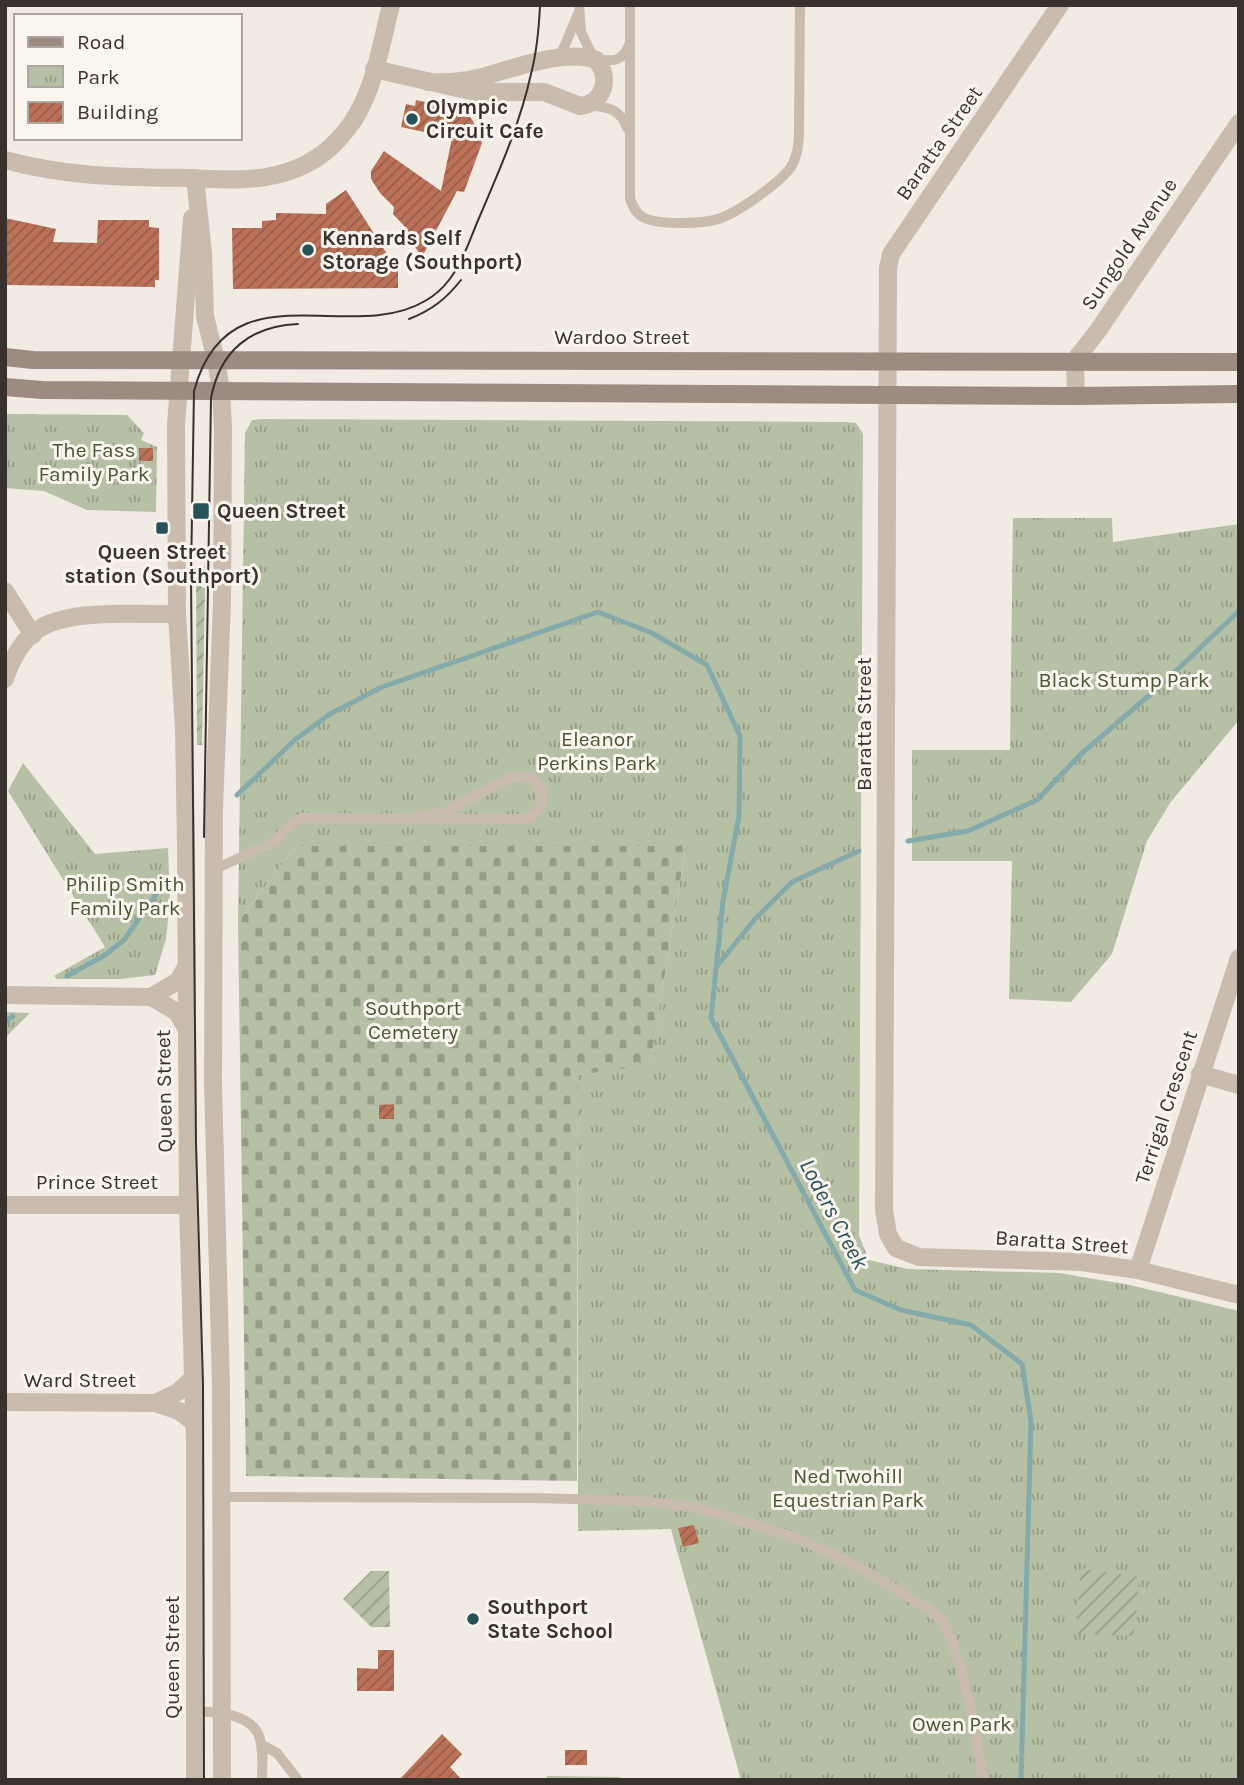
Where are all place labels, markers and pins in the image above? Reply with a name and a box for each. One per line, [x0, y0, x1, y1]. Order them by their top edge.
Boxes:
place label: Olympic Circuit Cafe [426, 95, 544, 143]
marker: Olympic Circuit Cafe [404, 111, 420, 127]
place label: Kennards Self Storage (Southport) [322, 226, 523, 274]
marker: Kennards Self Storage (Southport) [300, 242, 316, 258]
place label: Queen Street [217, 499, 346, 523]
marker: Queen Street [191, 501, 211, 521]
marker: Queen Street station (Southport) [154, 520, 170, 536]
place label: Queen Street station (Southport) [65, 540, 259, 588]
place label: Southport State School [487, 1595, 613, 1643]
marker: Southport State School [465, 1611, 481, 1627]

